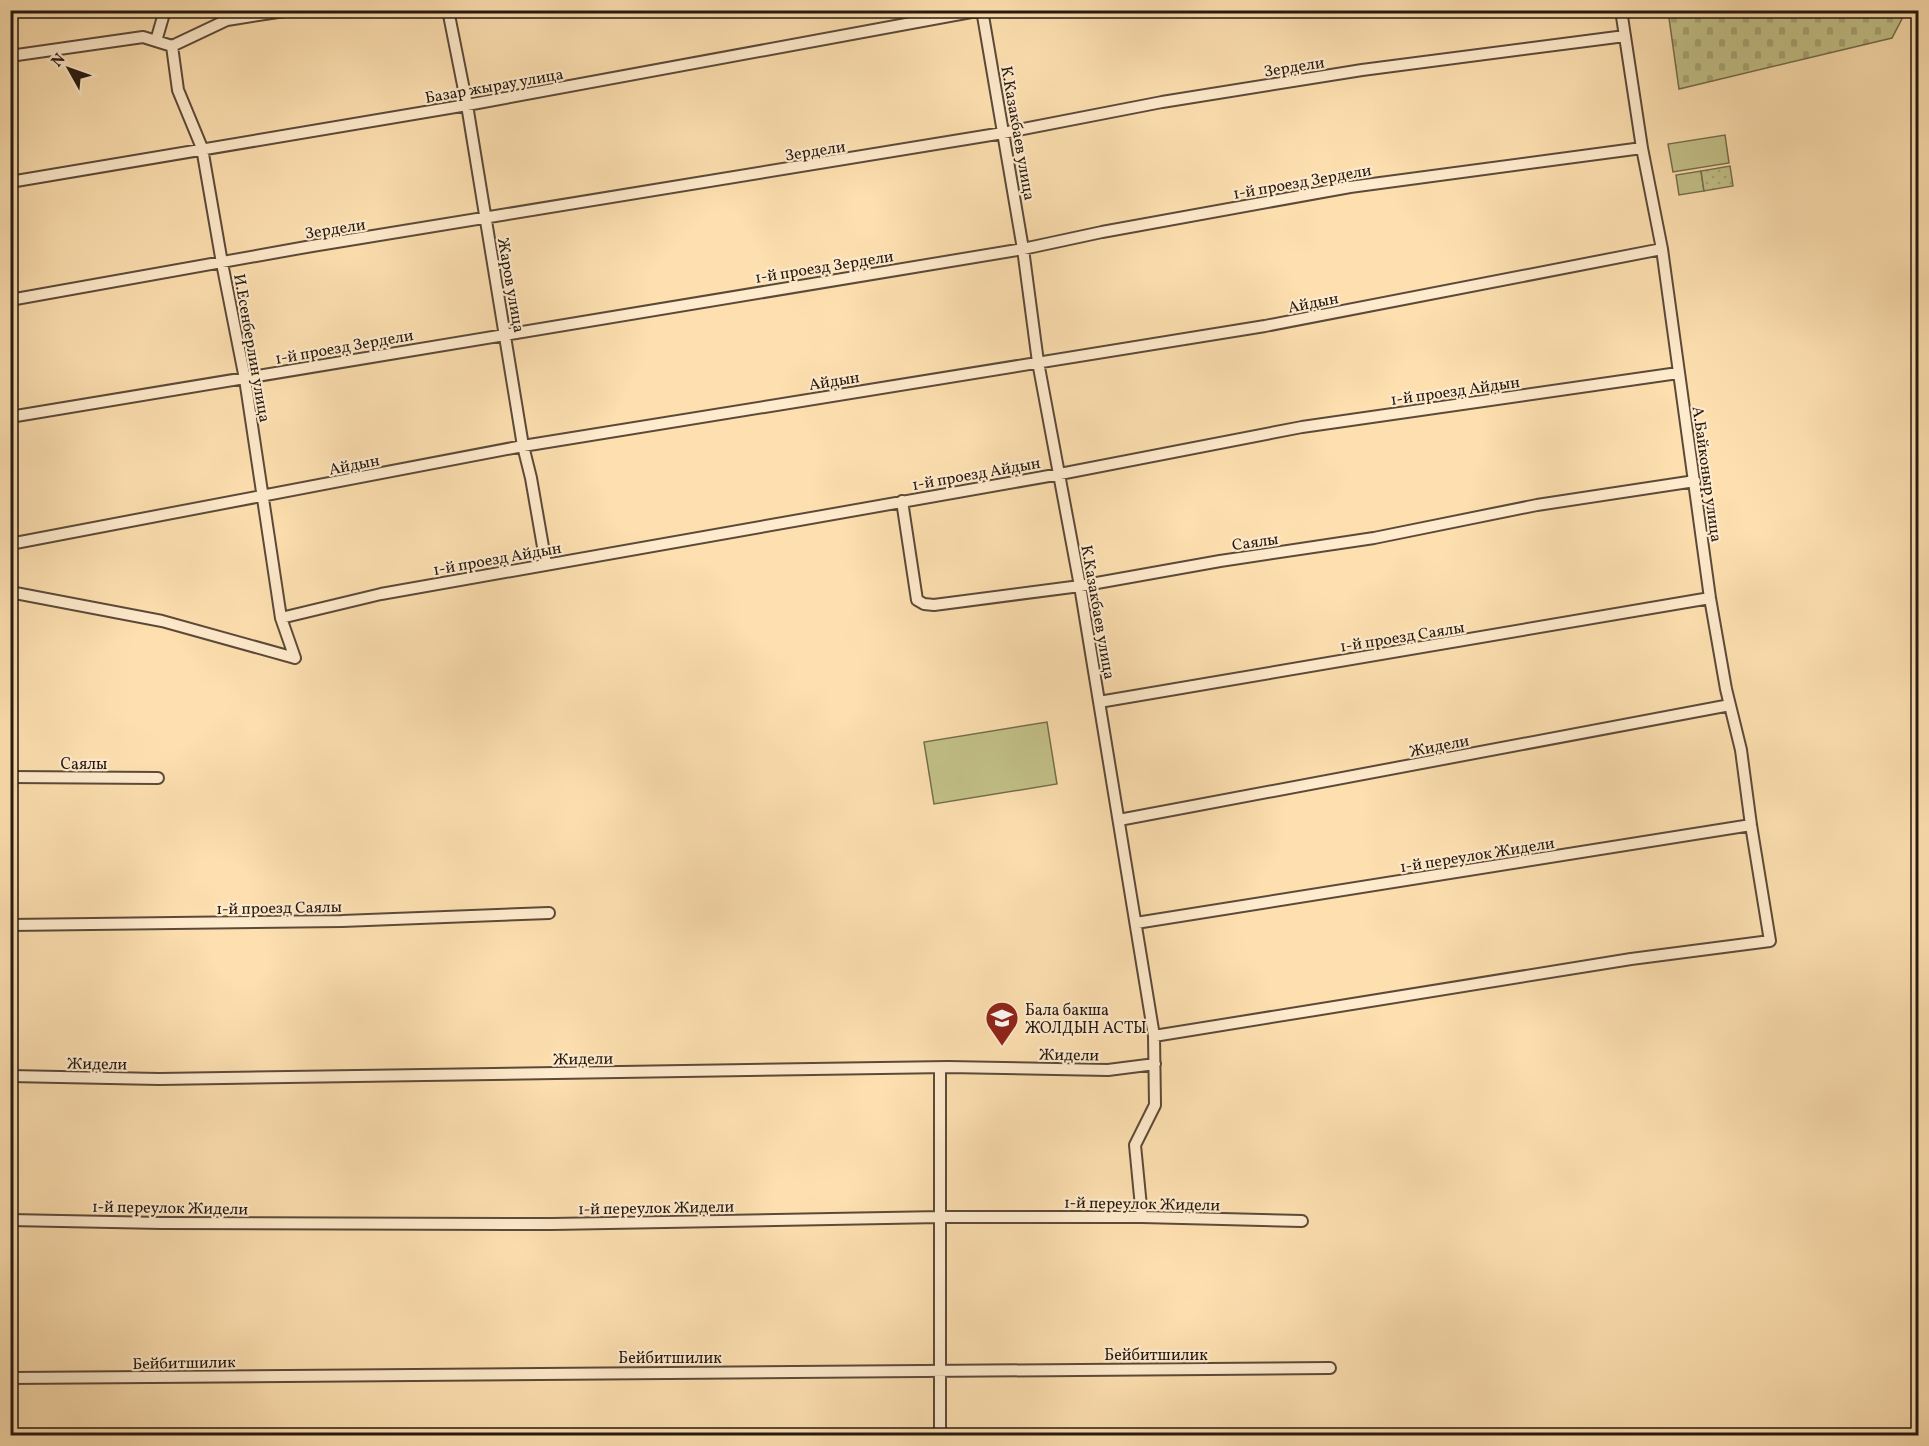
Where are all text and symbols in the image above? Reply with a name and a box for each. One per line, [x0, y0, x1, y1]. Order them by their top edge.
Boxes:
north arrow [39, 39, 99, 99]
text: N [47, 49, 71, 72]
street label: Зердели [1262, 52, 1326, 84]
street label: Базар жырау улица [423, 64, 565, 110]
street label: К.Казакбаев улица [994, 64, 1040, 202]
street label: Зердели [783, 136, 847, 168]
street label: 1-й проезд Зердели [1231, 160, 1374, 206]
street label: Зердели [303, 214, 367, 246]
street label: Жаров улица [491, 236, 529, 335]
street label: 1-й проезд Зердели [753, 246, 895, 290]
street label: И.Есенберлин улица [227, 272, 275, 424]
street label: Айдын [1286, 288, 1341, 320]
street label: 1-й проезд Зердели [273, 325, 416, 371]
street label: Айдын [807, 367, 862, 397]
street label: 1-й проезд Айдын [1389, 372, 1522, 412]
street label: А.Байконыр улица [1686, 405, 1726, 544]
street label: Айдын [327, 450, 382, 482]
street label: 1-й проезд Айдын [910, 453, 1043, 497]
street label: Саялы [1231, 529, 1280, 557]
street label: 1-й проезд Айдын [431, 538, 564, 582]
street label: К.Казакбаев улица [1074, 543, 1120, 681]
street label: 1-й проезд Саялы [1338, 617, 1466, 659]
street label: Жидели [1408, 730, 1471, 764]
street label: Саялы [61, 754, 107, 776]
street label: 1-й переулок Жидели [1398, 833, 1557, 879]
street label: 1-й проезд Саялы [216, 897, 342, 921]
school or university icon: Бала бакша ЖОЛДЫН АСТЫ [984, 1000, 1020, 1047]
place label: Бала бакша ЖОЛДЫН АСТЫ [1025, 1000, 1147, 1040]
street label: Жидели [1039, 1044, 1100, 1068]
street label: Жидели [553, 1048, 614, 1072]
street label: Жидели [67, 1053, 128, 1077]
street label: 1-й переулок Жидели [1064, 1193, 1221, 1217]
street label: 1-й переулок Жидели [92, 1197, 249, 1221]
street label: 1-й переулок Жидели [578, 1197, 735, 1221]
street label: Бейбитшилик [1104, 1345, 1208, 1367]
street label: Бейбитшилик [618, 1348, 722, 1370]
street label: Бейбитшилик [132, 1352, 236, 1376]

